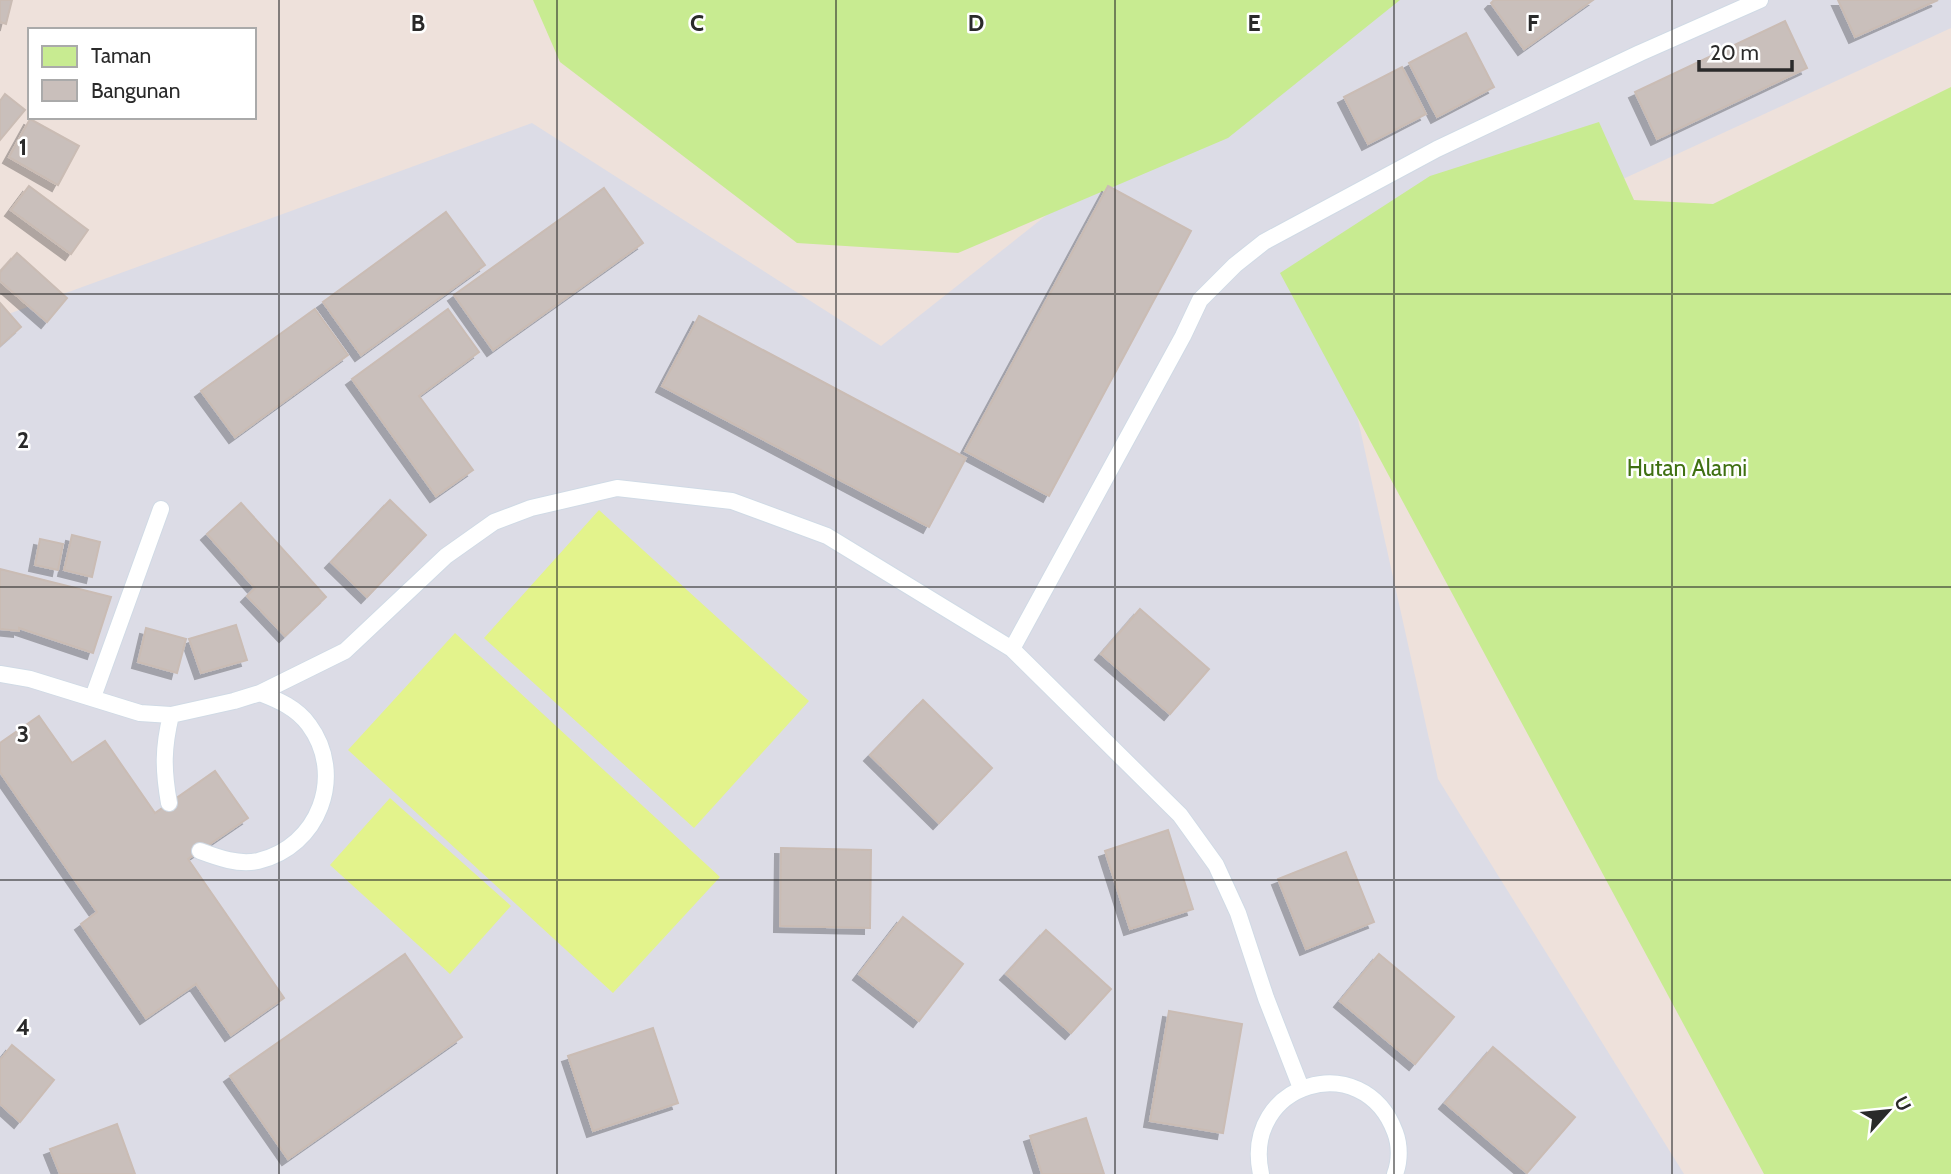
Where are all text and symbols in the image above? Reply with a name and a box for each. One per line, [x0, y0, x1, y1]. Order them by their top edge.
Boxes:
text: B [411, 9, 425, 37]
text: C [690, 9, 704, 37]
text: D [968, 9, 984, 37]
text: E [1247, 9, 1261, 37]
text: F [1527, 9, 1539, 37]
legend [28, 28, 256, 119]
scale bar [1699, 28, 1792, 72]
text: 20 m [1710, 40, 1759, 65]
text: Taman [91, 43, 151, 68]
text: Bangunan [91, 78, 180, 103]
text: 1 [19, 133, 27, 161]
text: 2 [17, 426, 29, 454]
park label: Hutan Alami [1627, 454, 1747, 482]
text: 3 [17, 720, 29, 748]
text: 4 [16, 1013, 30, 1041]
north arrow [1853, 1076, 1923, 1146]
text: U [1889, 1092, 1916, 1115]

